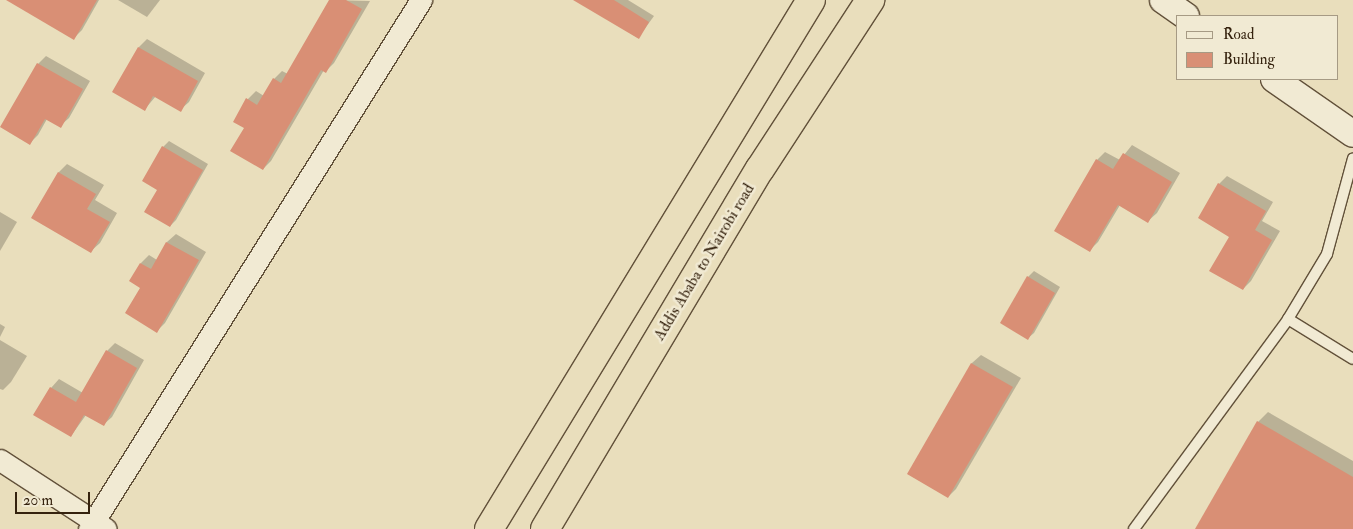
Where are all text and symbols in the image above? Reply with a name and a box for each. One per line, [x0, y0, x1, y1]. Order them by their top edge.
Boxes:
legend [1176, 15, 1338, 80]
text: Road [1223, 25, 1254, 44]
text: Building [1223, 50, 1275, 69]
street label: Addis Ababa to Nairobi road [650, 180, 758, 344]
scale bar [18, 482, 92, 514]
text: 20 m [23, 491, 53, 510]

